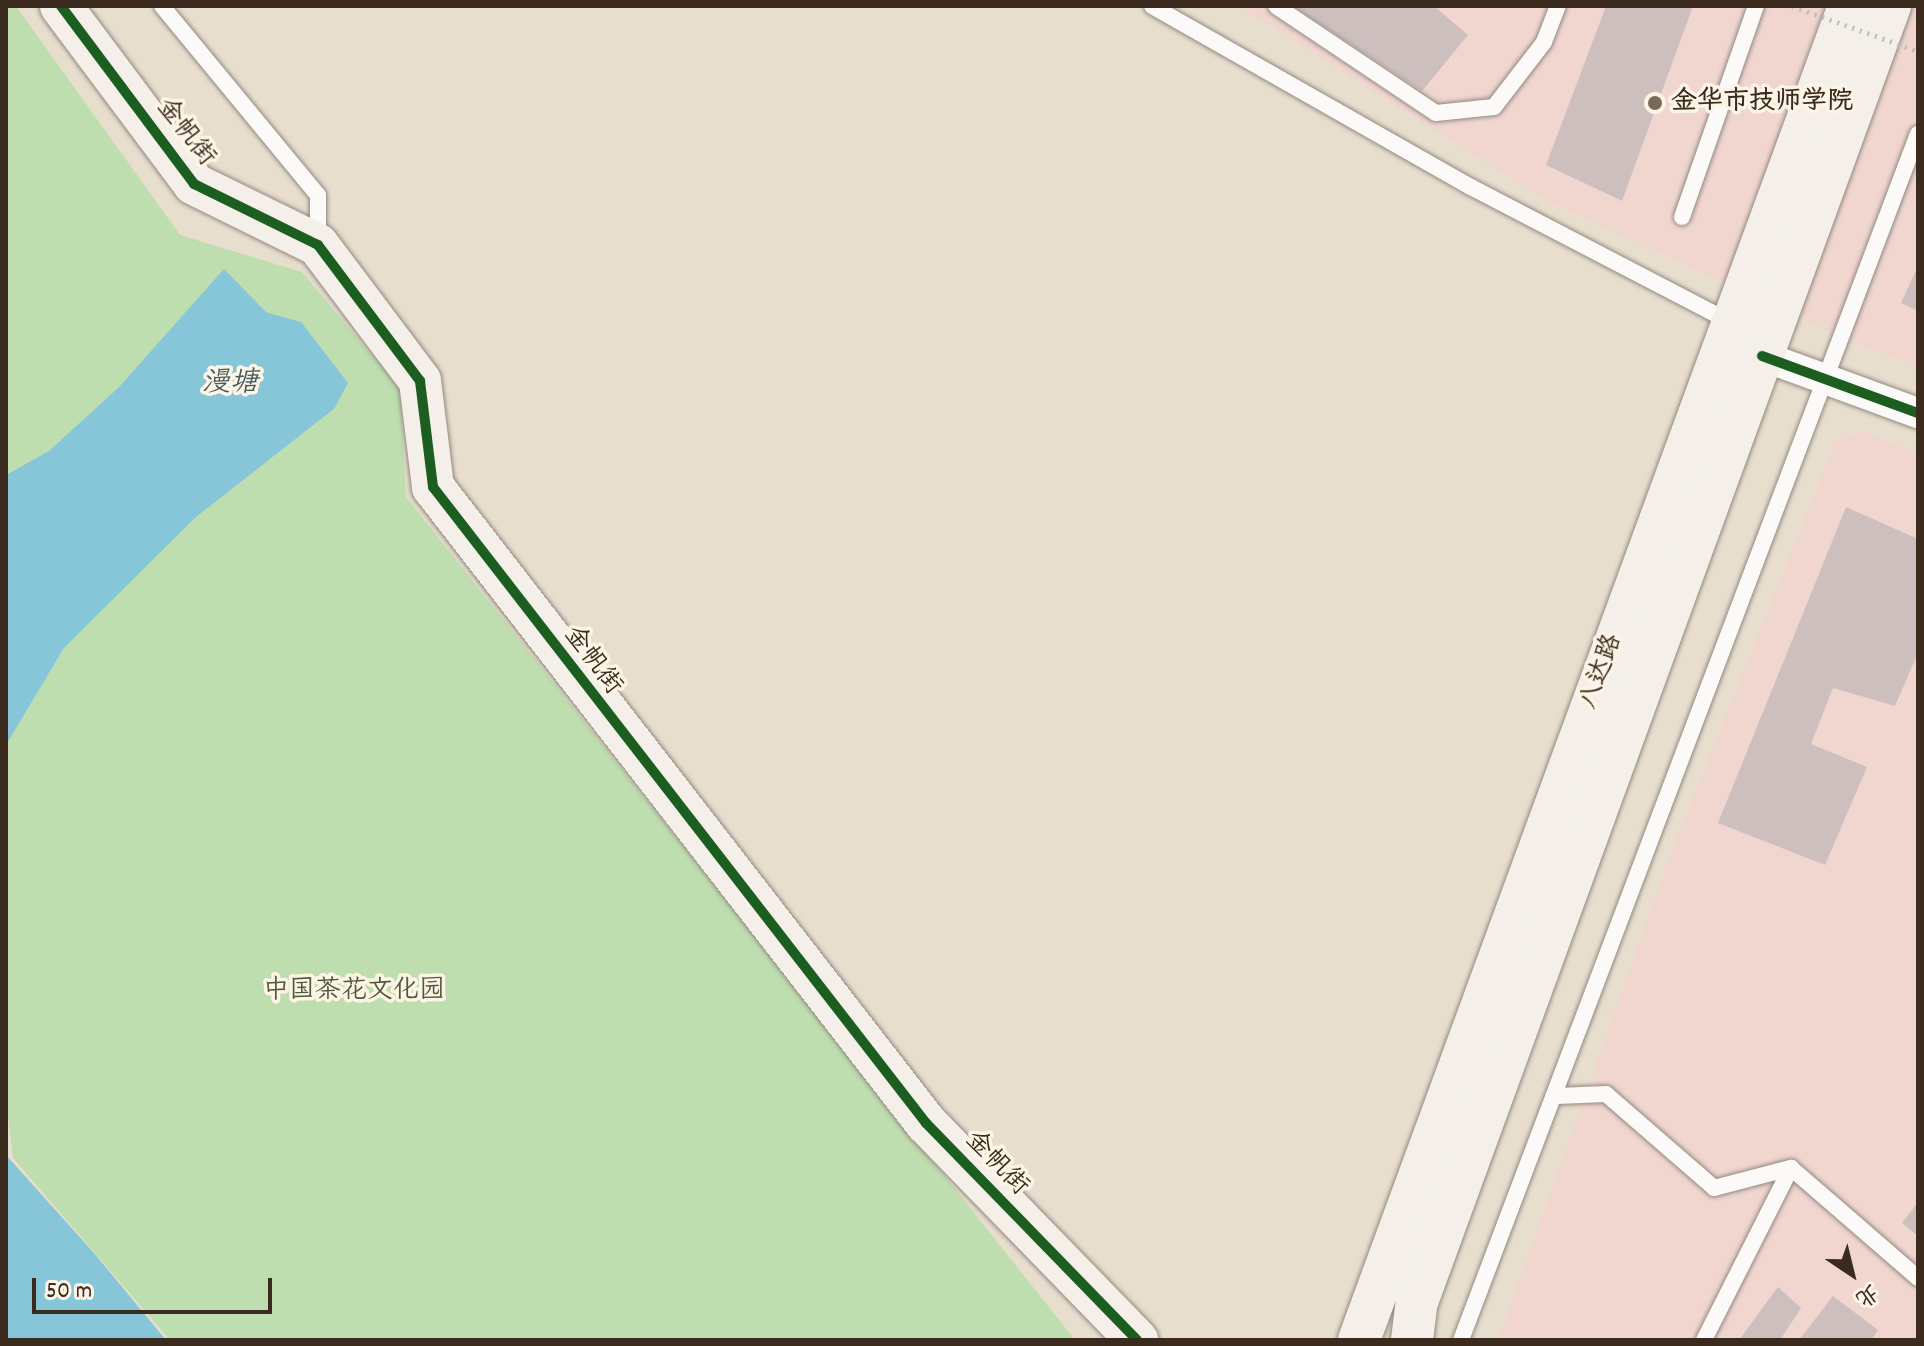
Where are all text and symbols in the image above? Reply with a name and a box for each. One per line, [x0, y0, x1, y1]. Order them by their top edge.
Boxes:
place label: 金华市技师学院 [1671, 87, 1853, 119]
street label: 金帆街 [149, 93, 221, 173]
marker: 金华市技师学院 [1646, 94, 1664, 112]
water label: 漫塘 [202, 368, 258, 402]
street label: 金帆街 [556, 620, 628, 702]
street label: 八达路 [1574, 630, 1630, 714]
park label: 中国茶花文化园 [263, 976, 445, 1008]
street label: 金帆街 [958, 1125, 1034, 1203]
north arrow [1812, 1234, 1892, 1314]
scale bar [36, 1262, 276, 1312]
text: 50 m [46, 1275, 92, 1309]
text: 北 [1848, 1275, 1884, 1313]

